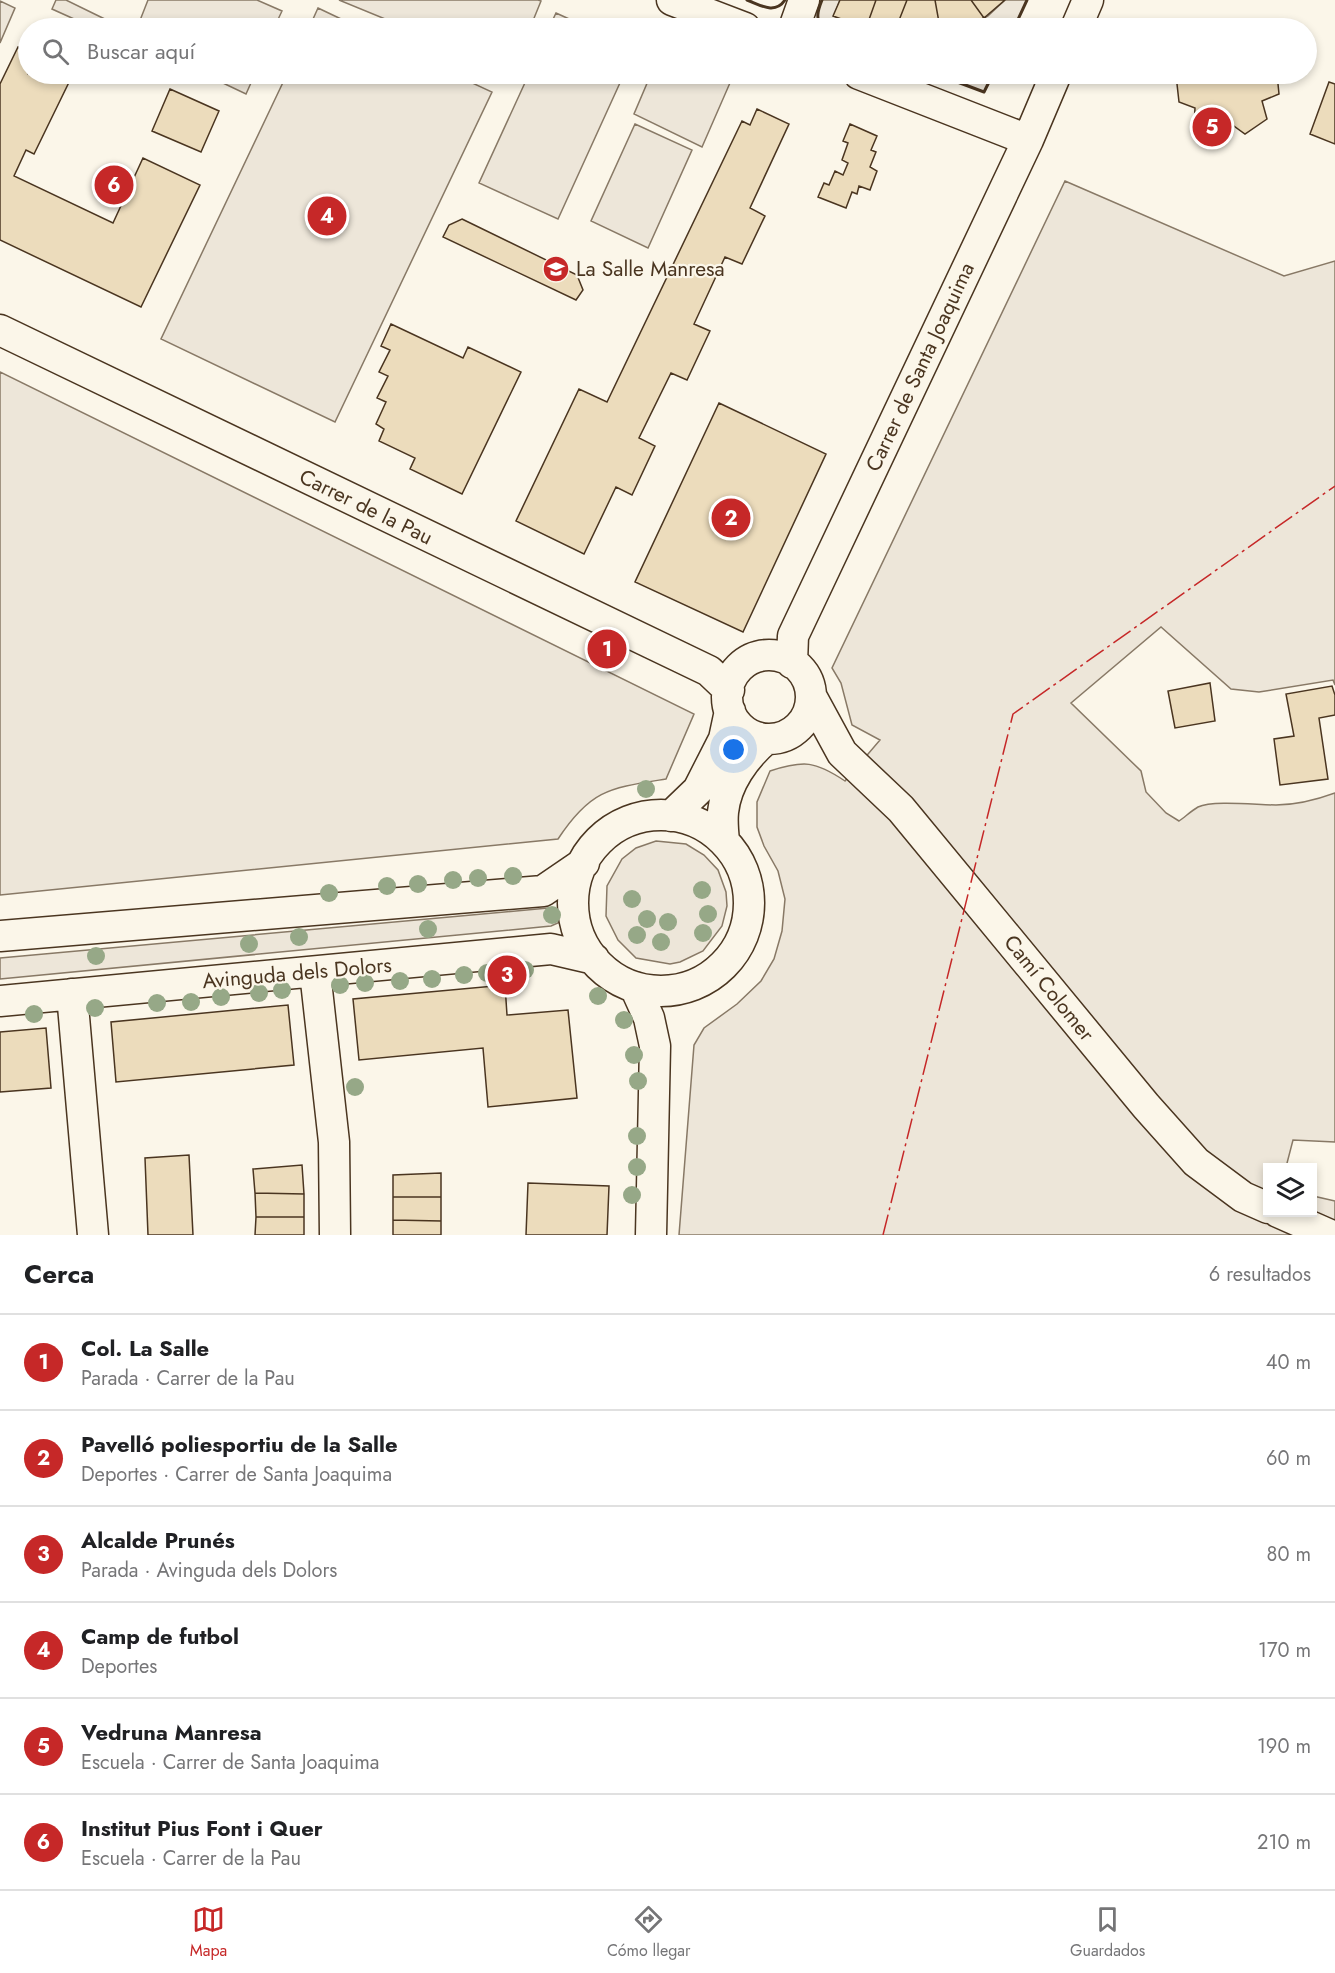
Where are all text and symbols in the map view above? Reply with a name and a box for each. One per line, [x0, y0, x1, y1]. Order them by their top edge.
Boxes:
search box [18, 18, 1317, 84]
icon: search [39, 35, 72, 68]
text: Buscar aquí [87, 35, 195, 67]
pin: 5 [1192, 104, 1232, 150]
pin: 6 [94, 162, 134, 207]
pin: 4 [308, 194, 346, 238]
school or university icon: La Salle Manresa [541, 254, 571, 284]
place label: La Salle Manresa [576, 254, 725, 284]
street label: Carrer de Santa Joaquima [858, 258, 982, 476]
street label: Carrer de la Pau [294, 462, 438, 552]
pin: 2 [712, 496, 750, 540]
pin: 1 [588, 626, 626, 672]
your location [719, 735, 748, 764]
street label: Camí Colomer [997, 928, 1102, 1048]
street label: Avinguda dels Dolors [201, 950, 393, 996]
pin: 3 [488, 952, 526, 998]
map controls [1263, 1163, 1317, 1217]
button: layers [1263, 1163, 1317, 1217]
text: Cerca [24, 1255, 94, 1293]
text: 6 resultados [1209, 1260, 1311, 1289]
text: Col. La Salle [81, 1332, 209, 1364]
text: 1 [38, 1348, 49, 1377]
text: 40 m [1266, 1348, 1311, 1377]
text: Parada · Carrer de la Pau [81, 1364, 295, 1393]
text: Pavelló poliesportiu de la Salle [81, 1428, 398, 1460]
text: 2 [37, 1444, 50, 1473]
text: 60 m [1266, 1444, 1311, 1473]
text: Deportes · Carrer de Santa Joaquima [81, 1460, 392, 1489]
text: Alcalde Prunés [81, 1524, 235, 1556]
text: 3 [37, 1540, 50, 1569]
text: 80 m [1266, 1540, 1311, 1569]
text: Parada · Avinguda dels Dolors [81, 1556, 337, 1585]
text: Camp de futbol [81, 1620, 239, 1652]
text: 4 [37, 1636, 50, 1665]
text: 170 m [1258, 1636, 1311, 1665]
text: Deportes [81, 1652, 157, 1681]
text: Vedruna Manresa [81, 1716, 262, 1748]
text: 5 [37, 1732, 50, 1761]
text: 190 m [1257, 1732, 1311, 1761]
text: Escuela · Carrer de Santa Joaquima [81, 1748, 379, 1777]
text: Institut Pius Font i Quer [81, 1812, 323, 1844]
text: 6 [37, 1828, 50, 1857]
text: 210 m [1257, 1828, 1311, 1857]
text: Escuela · Carrer de la Pau [81, 1844, 301, 1873]
tab: Mapa [190, 1903, 227, 1962]
tab: Cómo llegar [607, 1903, 691, 1962]
tab: Guardados [1070, 1903, 1145, 1962]

